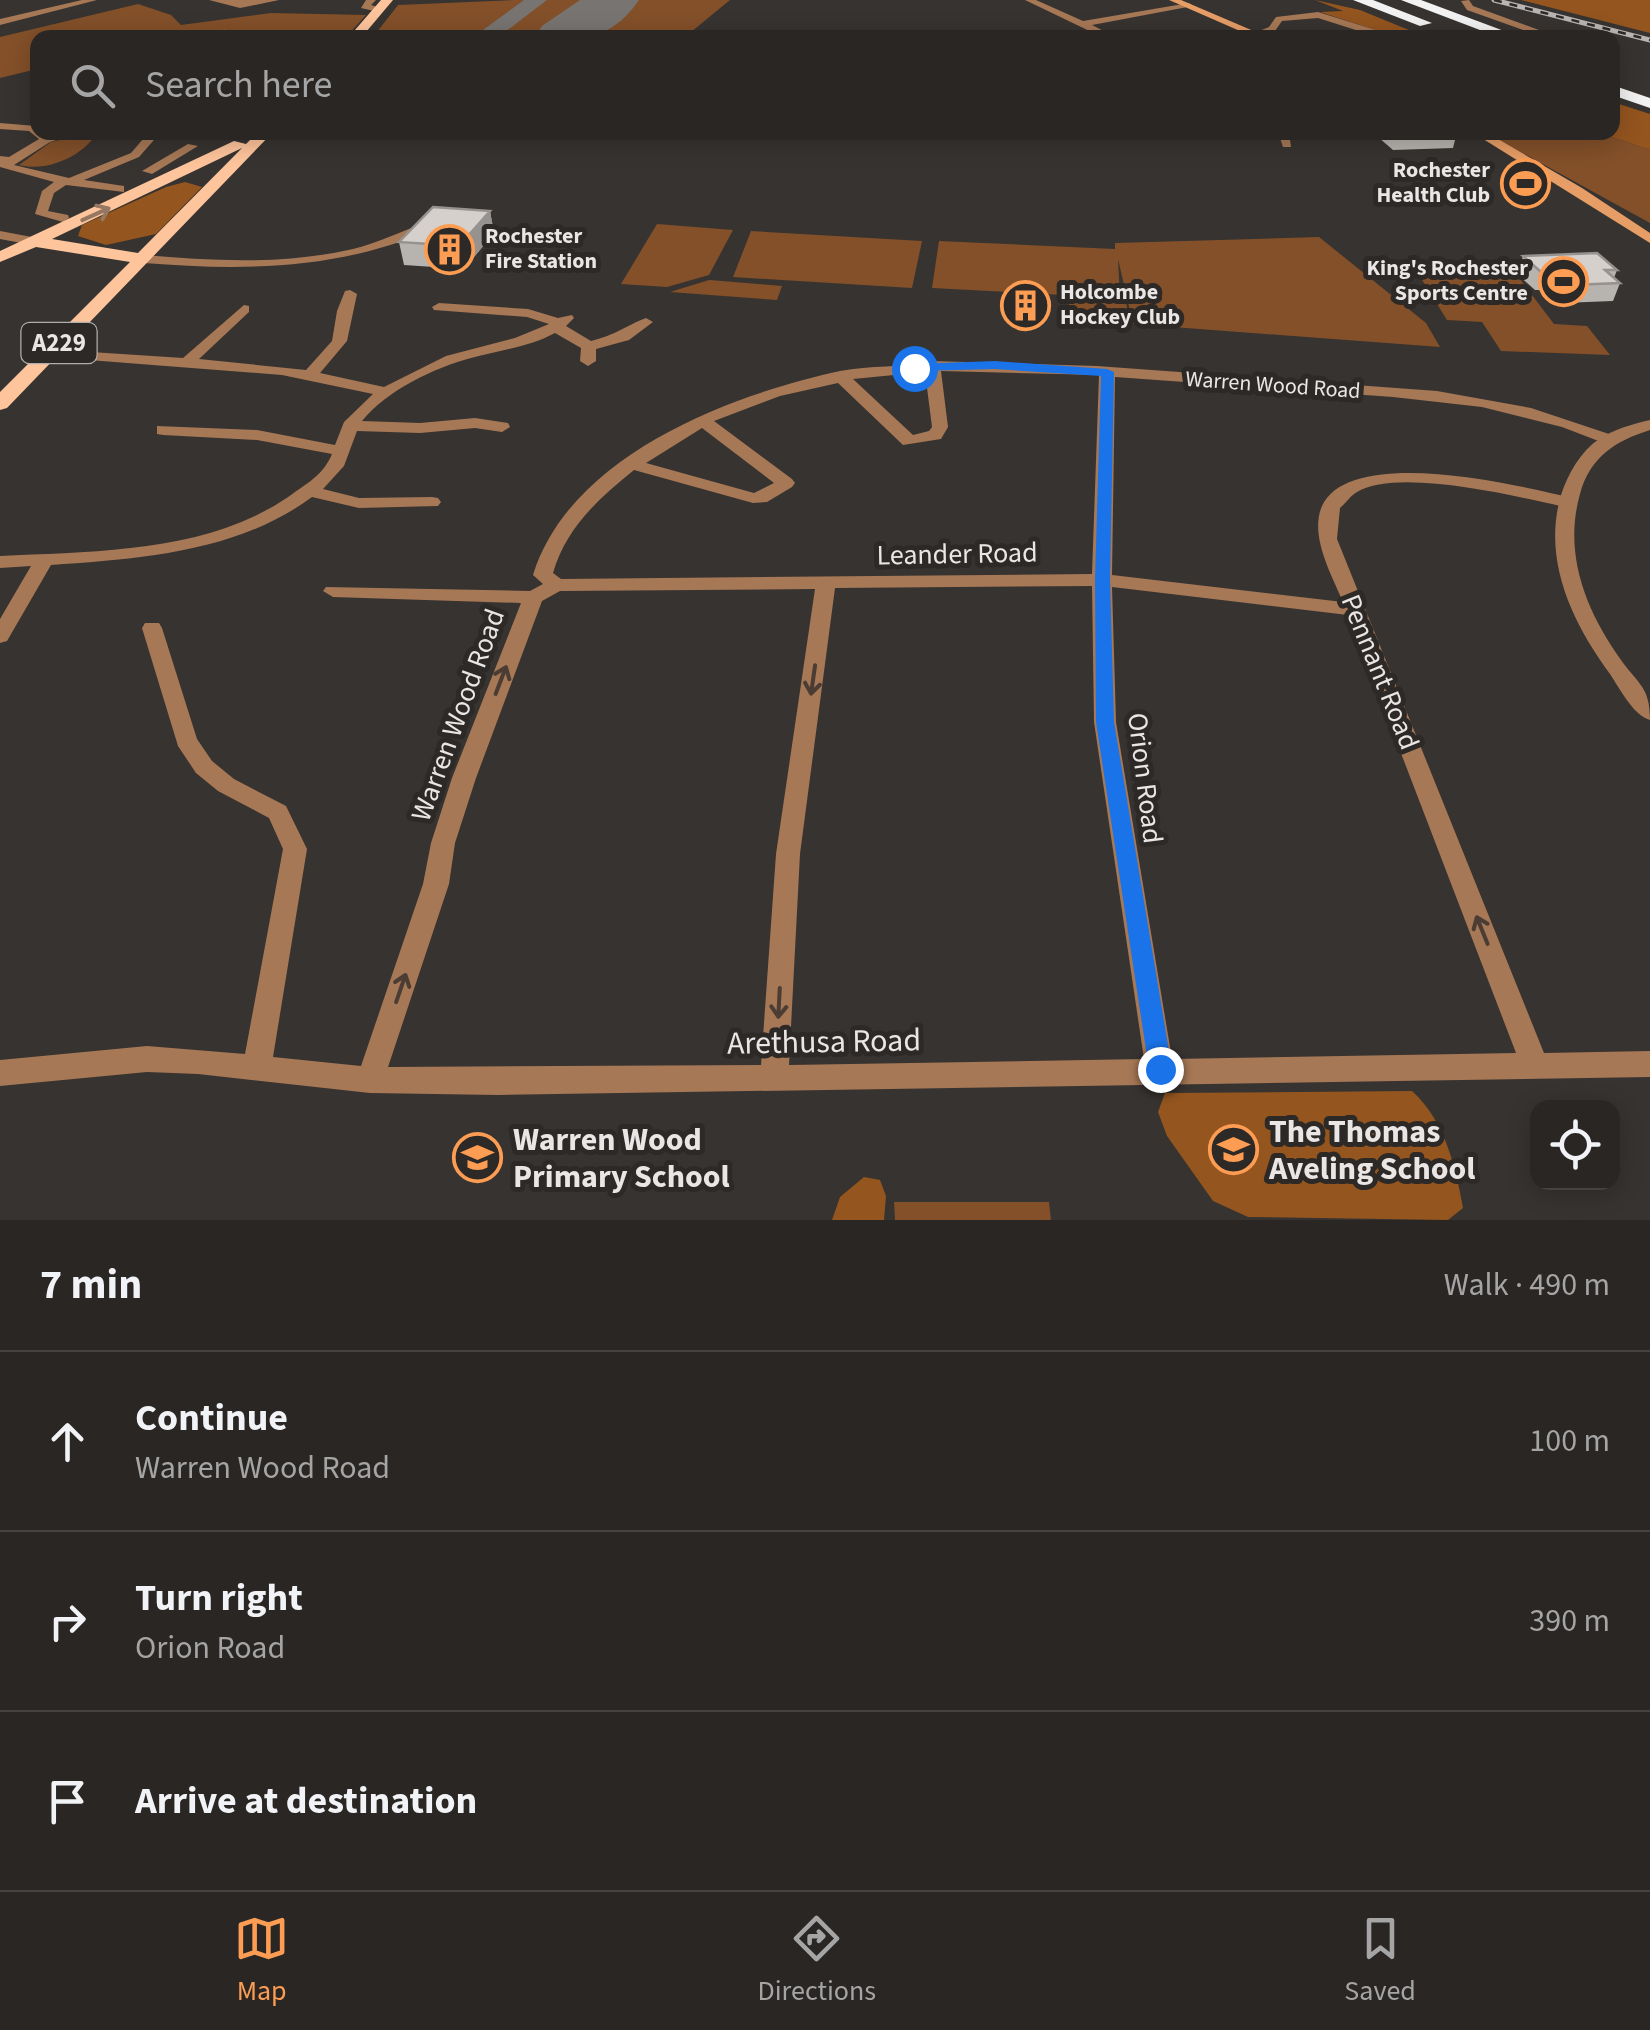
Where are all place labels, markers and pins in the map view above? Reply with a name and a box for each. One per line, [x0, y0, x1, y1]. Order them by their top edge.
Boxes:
place label: Rochester Health Club [1377, 154, 1490, 211]
sports icon: Rochester Health Club [1499, 157, 1551, 209]
place label: Rochester Fire Station [485, 220, 597, 277]
building icon: Rochester Fire Station [424, 223, 476, 275]
place label: King's Rochester Sports Centre [1367, 252, 1528, 309]
sports icon: King's Rochester Sports Centre [1537, 255, 1589, 307]
place label: Holcombe Hockey Club [1060, 276, 1180, 333]
building icon: Holcombe Hockey Club [999, 279, 1051, 331]
place label: The Thomas Aveling School [1268, 1109, 1475, 1192]
place label: Warren Wood Primary School [513, 1117, 730, 1200]
school or university icon: The Thomas Aveling School [1208, 1124, 1260, 1176]
school or university icon: Warren Wood Primary School [452, 1132, 504, 1184]

